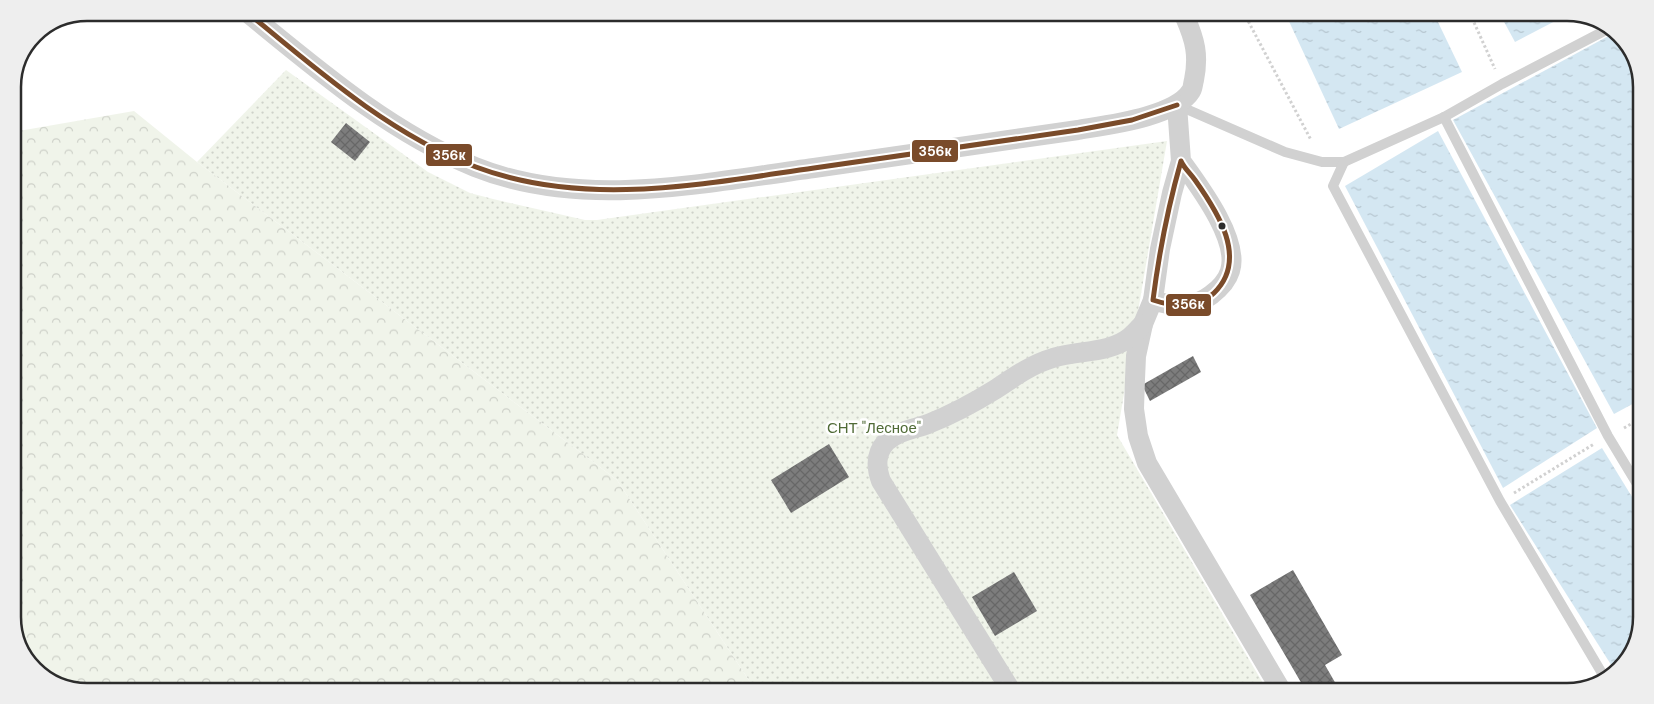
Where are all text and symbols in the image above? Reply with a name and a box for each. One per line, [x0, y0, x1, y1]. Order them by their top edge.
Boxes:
line badge: 356к [911, 139, 959, 163]
text: 356к [918, 142, 953, 160]
line badge: 356к [425, 143, 473, 167]
text: 356к [432, 146, 467, 164]
unlabelled marker [1217, 221, 1227, 231]
line badge: 356к [1165, 293, 1212, 317]
text: 356к [1171, 295, 1206, 313]
park label: СНТ "Лесное" [827, 418, 921, 438]

